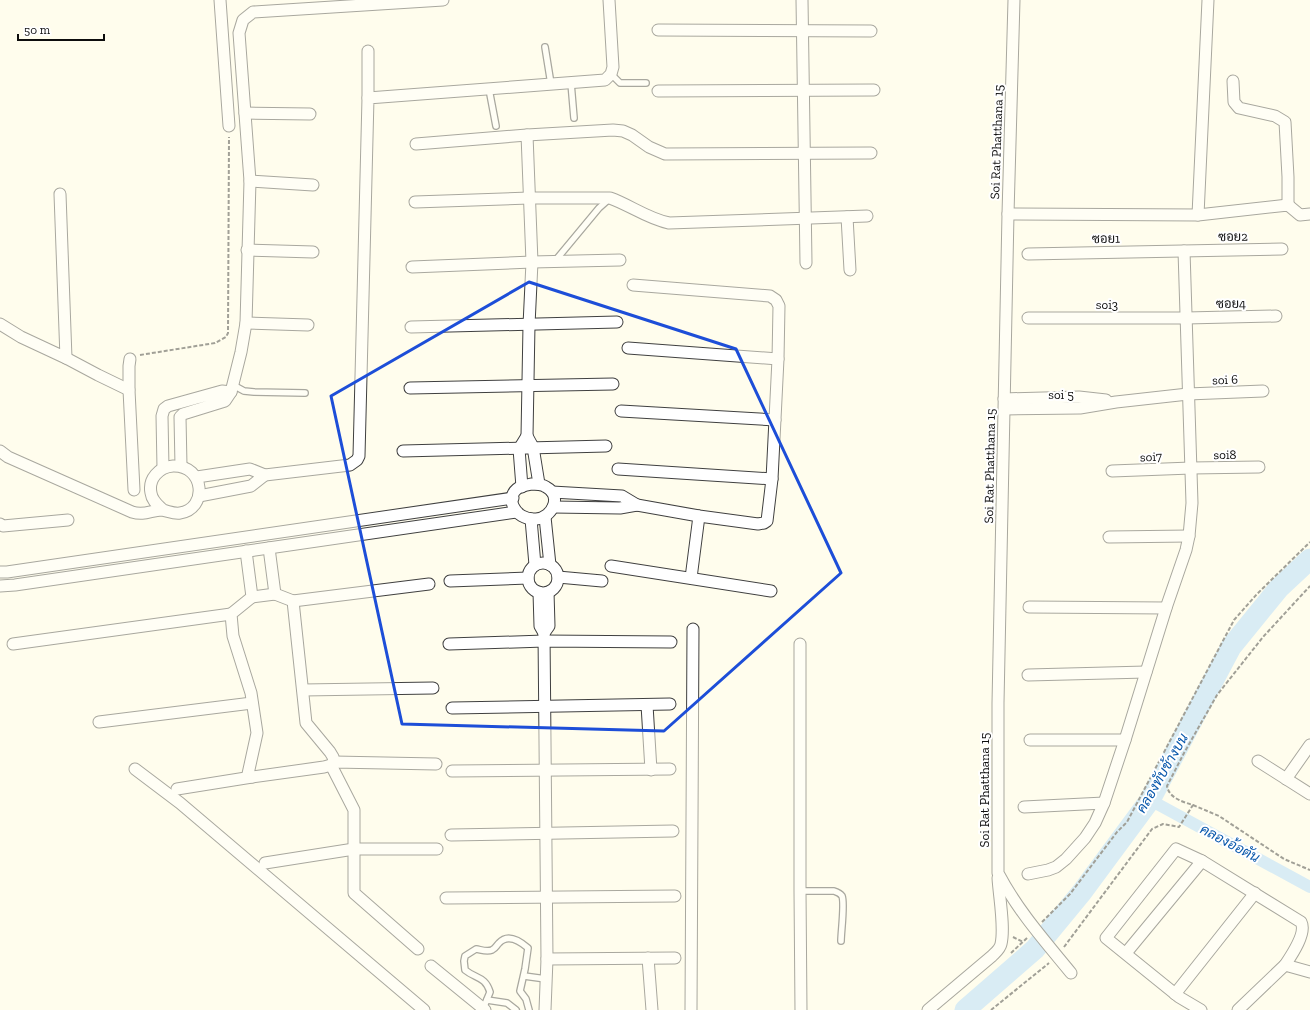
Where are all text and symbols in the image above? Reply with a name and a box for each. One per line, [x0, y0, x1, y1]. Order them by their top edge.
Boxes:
scale bar [18, 16, 104, 42]
text: 50 m [24, 23, 51, 37]
street label: Soi Rat Phatthana 15 [987, 84, 1006, 200]
street label: ซอย2 [1218, 229, 1248, 244]
street label: ซอย1 [1092, 231, 1120, 246]
street label: ซอย4 [1216, 296, 1246, 311]
street label: soi3 [1096, 297, 1118, 312]
street label: soi 6 [1212, 372, 1238, 387]
street label: soi 5 [1048, 387, 1074, 402]
street label: Soi Rat Phatthana 15 [981, 408, 998, 524]
street label: soi8 [1213, 447, 1237, 462]
street label: soi7 [1140, 449, 1162, 464]
water label: คลองทับช้างบน [1133, 730, 1192, 816]
street label: Soi Rat Phatthana 15 [977, 732, 992, 847]
water label: คลองอ้อตัน [1197, 821, 1263, 866]

